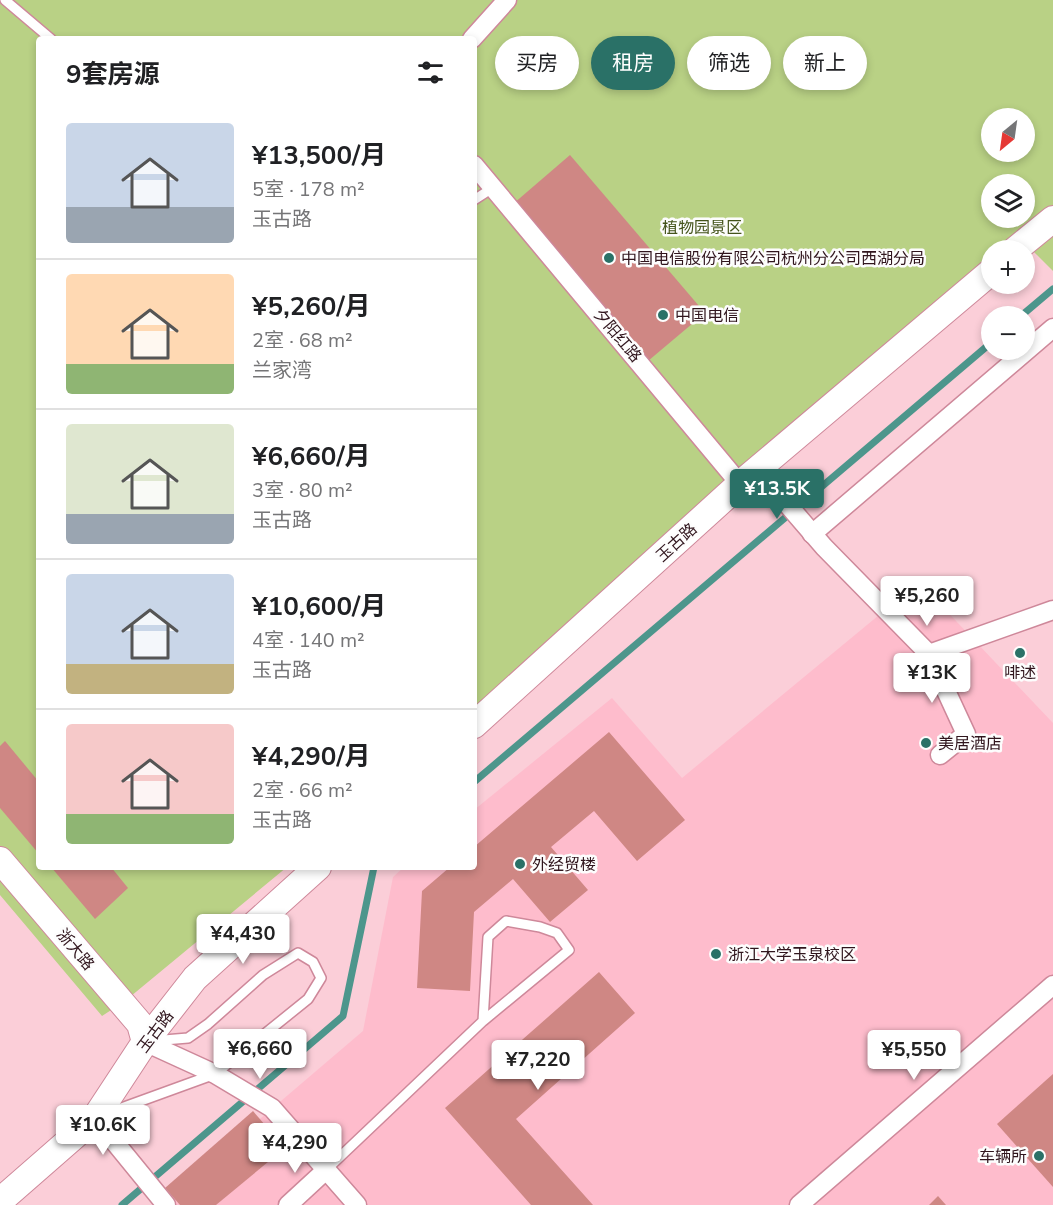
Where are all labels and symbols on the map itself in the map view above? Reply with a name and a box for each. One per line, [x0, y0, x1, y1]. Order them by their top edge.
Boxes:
north arrow [981, 108, 1035, 162]
park label: 植物园景区 [662, 217, 742, 239]
place label: 中国电信股份有限公司杭州分公司西湖分局 [621, 248, 925, 270]
marker: 中国电信股份有限公司杭州分公司西湖分局 [602, 251, 616, 265]
street label: 夕阳红路 [588, 304, 646, 367]
place label: 中国电信 [675, 305, 739, 327]
marker: 中国电信 [656, 308, 670, 322]
pin: ¥13.5K [728, 469, 826, 520]
street label: 玉古路 [651, 519, 702, 567]
pin: ¥5,260 [878, 576, 976, 627]
marker: 啡述 [1013, 646, 1027, 660]
pin: ¥13K [896, 653, 968, 704]
place label: 啡述 [1004, 662, 1036, 684]
place label: 美居酒店 [938, 733, 1002, 755]
marker: 美居酒店 [919, 736, 933, 750]
place label: 外经贸楼 [532, 854, 596, 876]
marker: 外经贸楼 [513, 857, 527, 871]
pin: ¥4,430 [194, 914, 292, 965]
street label: 浙大路 [51, 924, 99, 975]
place label: 浙江大学玉泉校区 [728, 944, 856, 966]
marker: 浙江大学玉泉校区 [709, 947, 723, 961]
street label: 玉古路 [133, 1006, 179, 1057]
pin: ¥6,660 [211, 1029, 309, 1080]
pin: ¥5,550 [865, 1030, 963, 1081]
pin: ¥7,220 [489, 1040, 587, 1091]
pin: ¥10.6K [54, 1105, 152, 1156]
pin: ¥4,290 [246, 1123, 344, 1174]
place label: 车辆所 [979, 1146, 1027, 1168]
marker: 车辆所 [1032, 1149, 1046, 1163]

